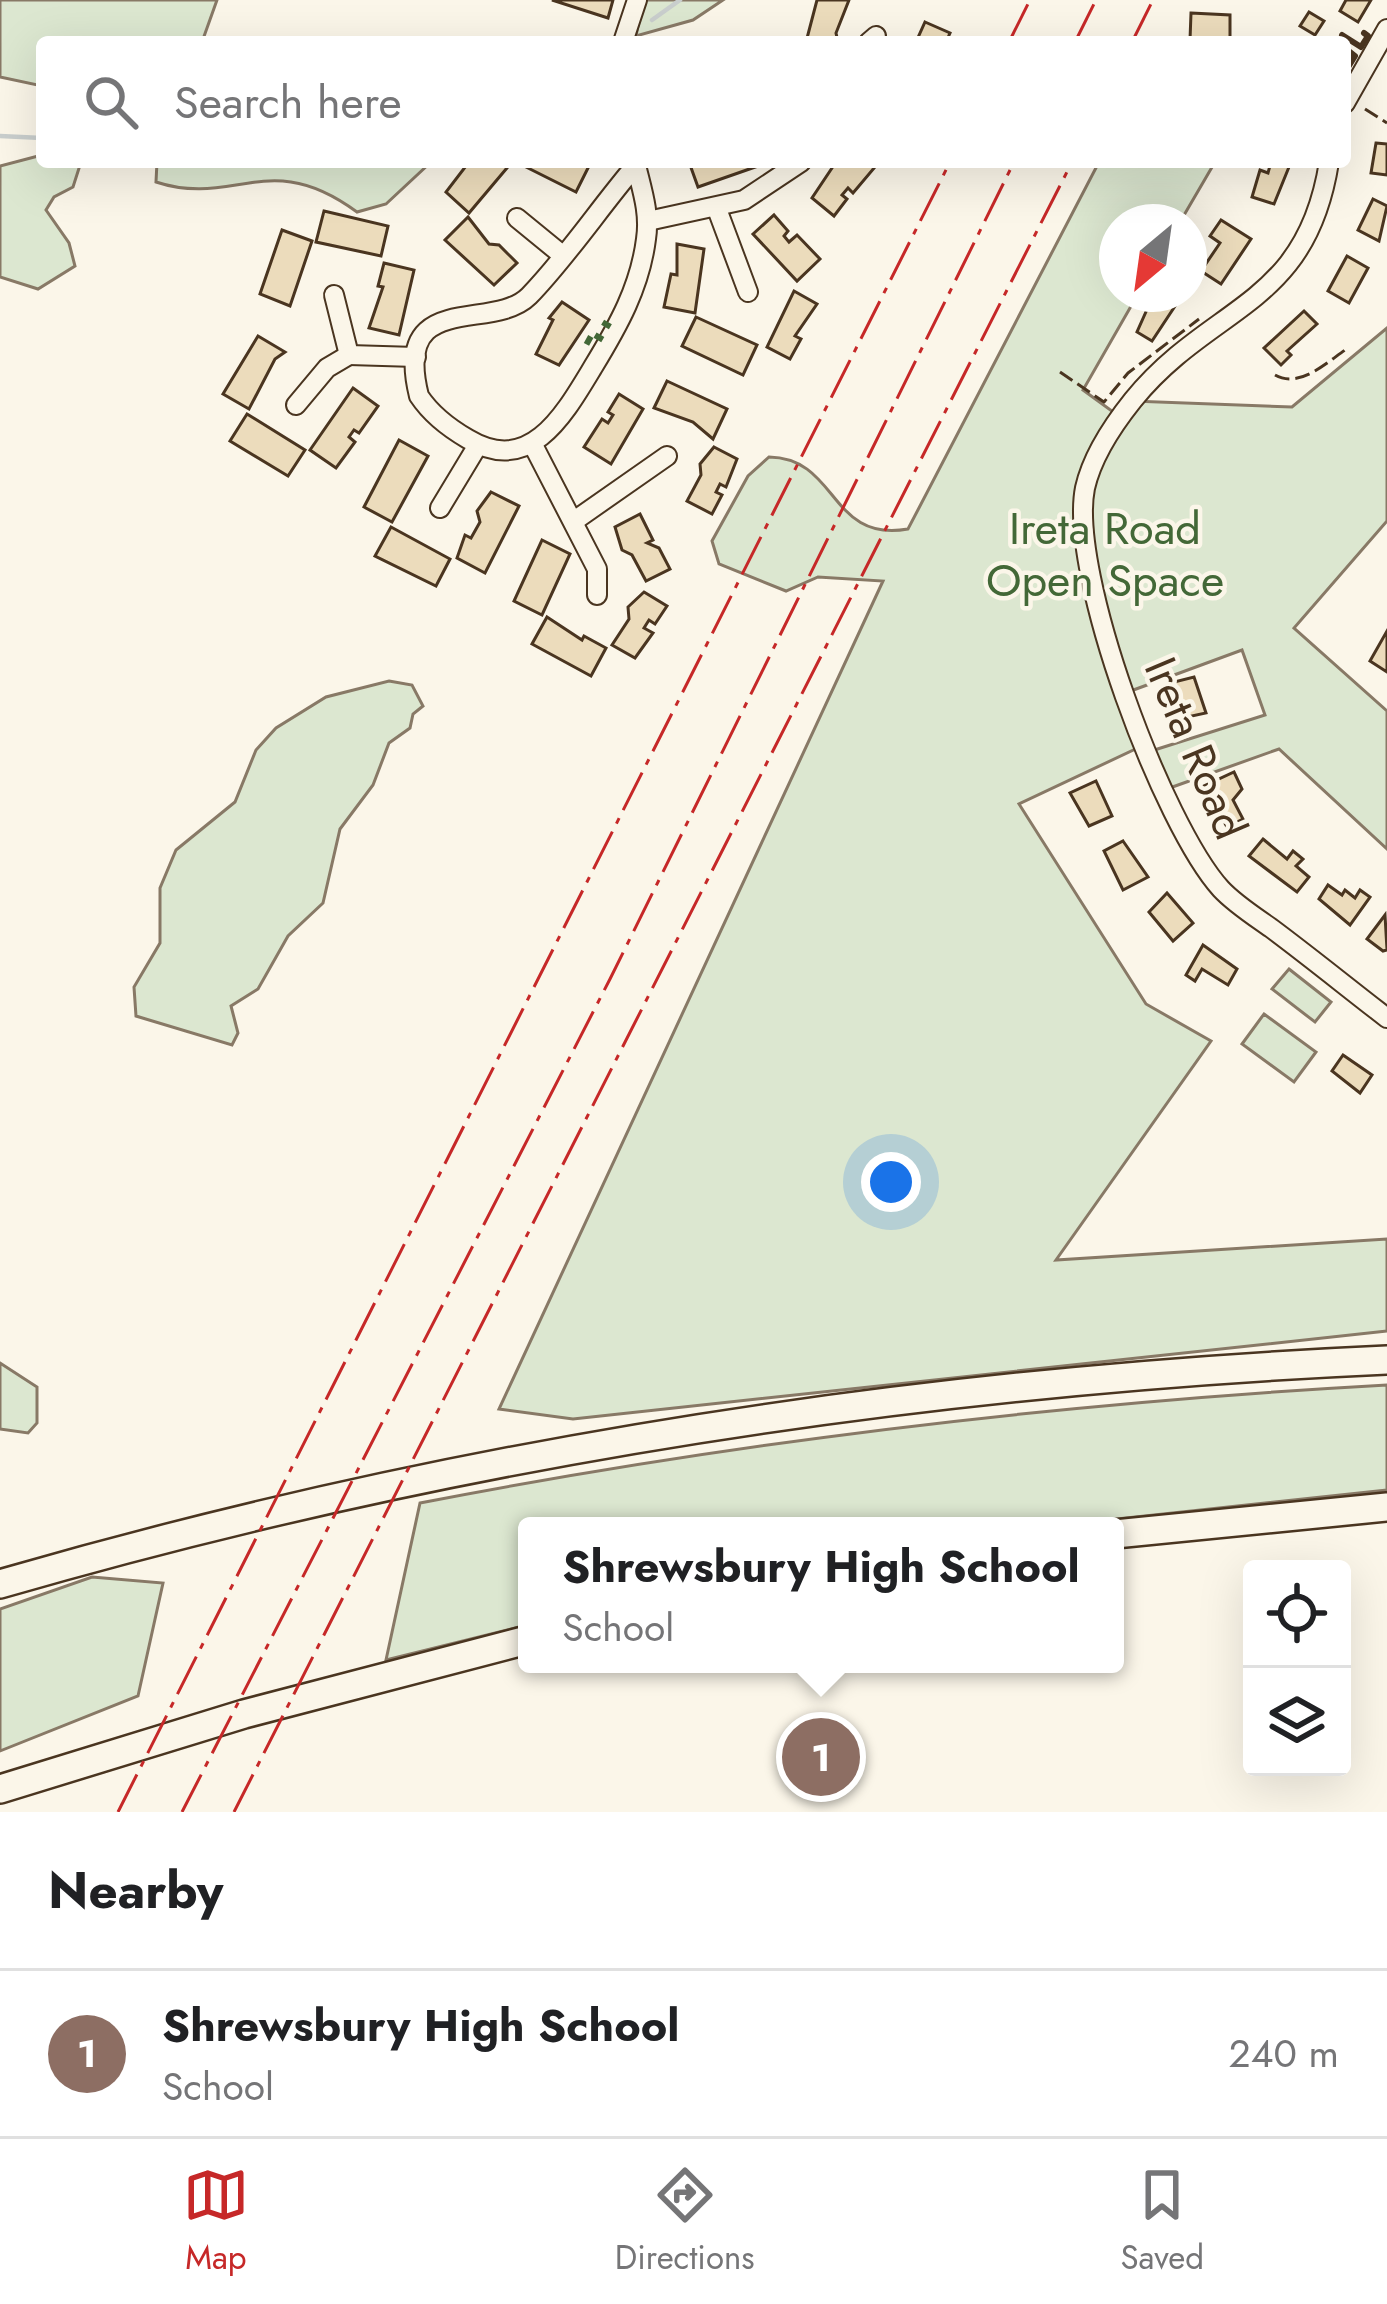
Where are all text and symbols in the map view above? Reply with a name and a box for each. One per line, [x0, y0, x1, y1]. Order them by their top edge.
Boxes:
search box [36, 36, 1351, 168]
icon: search [78, 69, 144, 135]
text: Search here [174, 70, 402, 135]
north arrow [1099, 204, 1207, 312]
park label: Ireta Road Open Space [986, 496, 1224, 613]
street label: Ireta Road [1128, 647, 1263, 849]
your location [861, 1152, 921, 1212]
popup [518, 1517, 1124, 1673]
text: Shrewsbury High School [562, 1534, 1080, 1599]
map controls [1243, 1560, 1351, 1776]
button: locate [1243, 1560, 1351, 1668]
text: School [562, 1599, 674, 1656]
button: layers [1243, 1668, 1351, 1776]
pin: 1 [782, 1712, 860, 1802]
text: Nearby [48, 1853, 223, 1927]
text: Shrewsbury High School [162, 1993, 679, 2058]
text: 1 [77, 2025, 97, 2082]
text: 240 m [1229, 2025, 1339, 2082]
text: School [162, 2058, 274, 2115]
tab: Map [183, 2162, 249, 2281]
tab: Directions [615, 2162, 755, 2281]
tab: Saved [1120, 2162, 1204, 2281]

